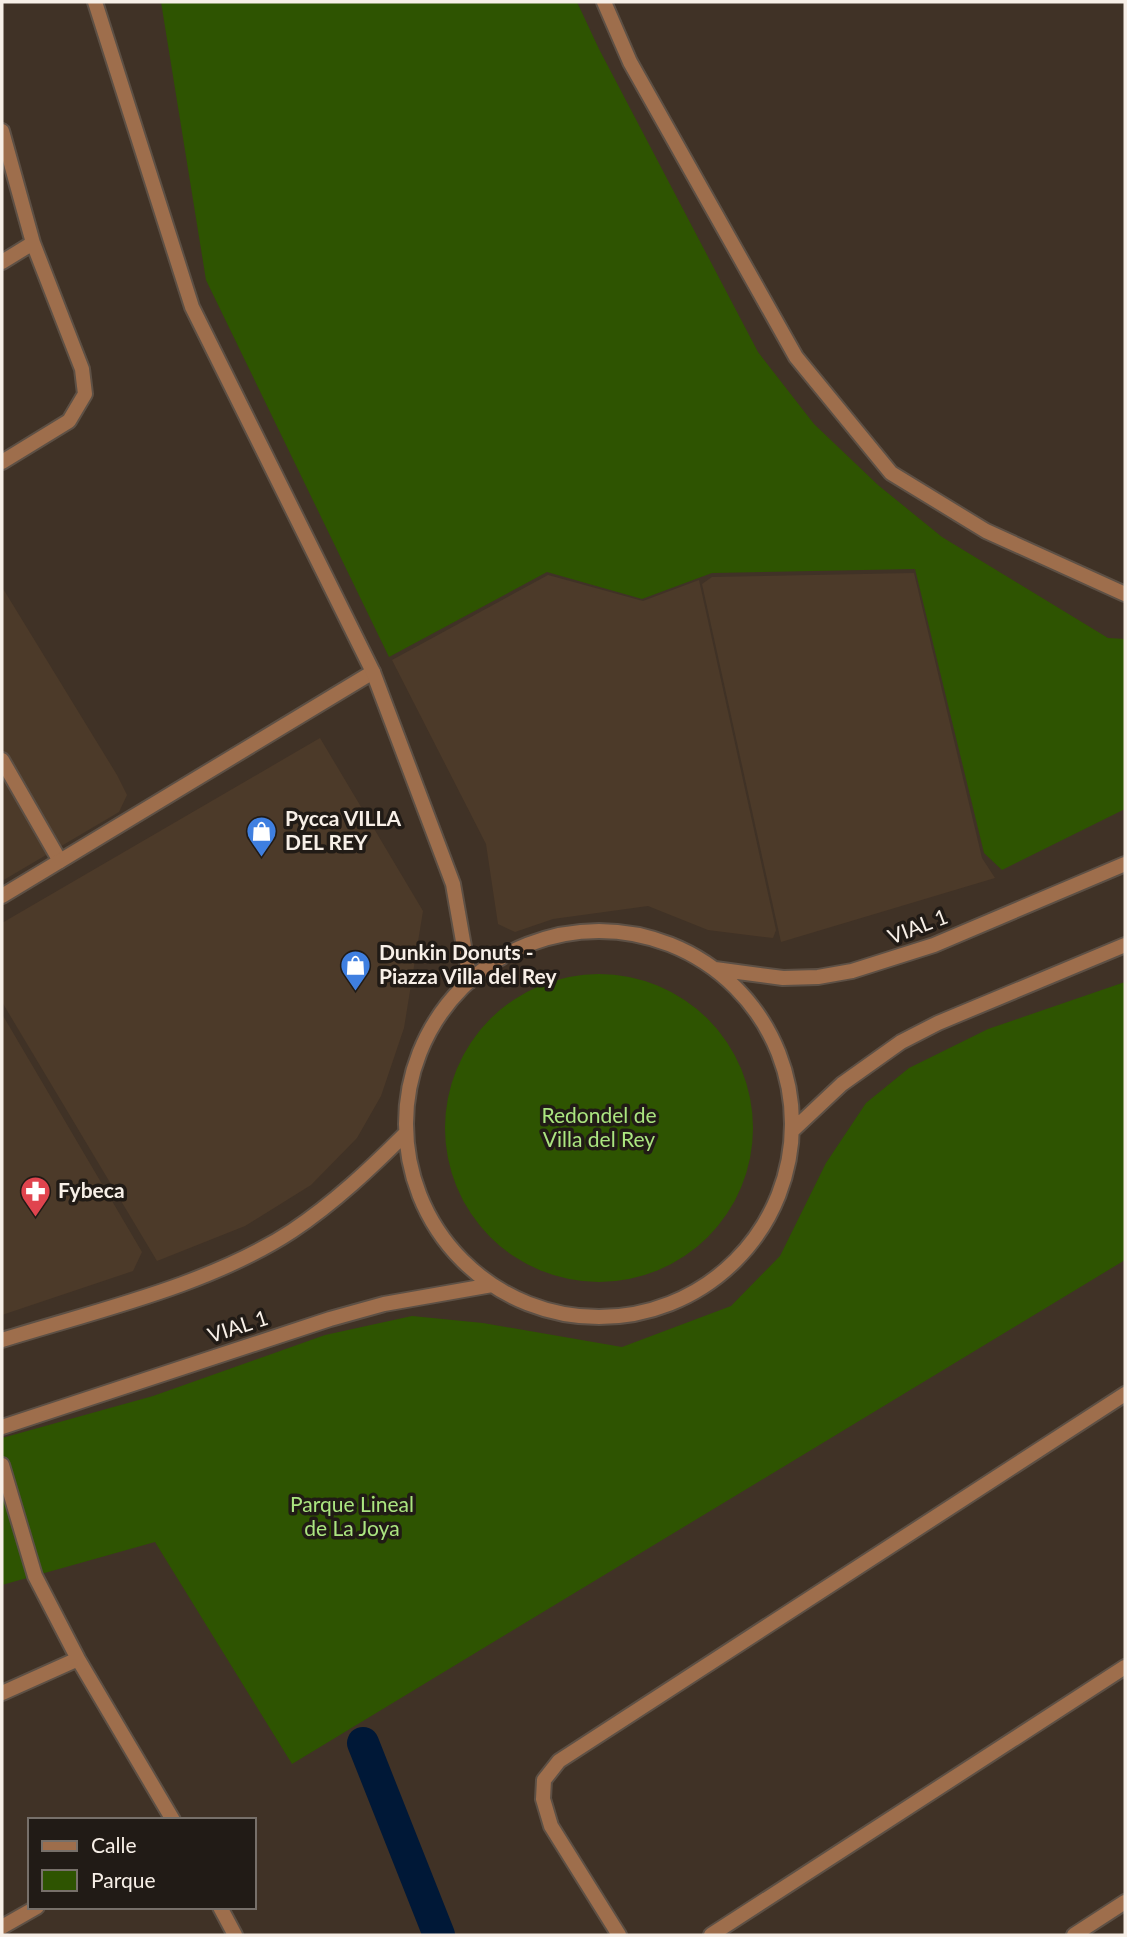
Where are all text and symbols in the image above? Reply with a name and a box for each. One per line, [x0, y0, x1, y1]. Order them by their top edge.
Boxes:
place label: Pycca VILLA DEL REY [285, 805, 401, 854]
shop icon: Pycca VILLA DEL REY [245, 814, 279, 858]
street label: VIAL 1 [884, 903, 951, 948]
place label: Dunkin Donuts - Piazza Villa del Rey [379, 939, 558, 988]
shop icon: Dunkin Donuts - Piazza Villa del Rey [339, 948, 373, 992]
park label: Redondel de Villa del Rey [542, 1102, 656, 1151]
pharmacy icon: Fybeca [18, 1174, 52, 1218]
place label: Fybeca [58, 1177, 125, 1202]
street label: VIAL 1 [204, 1304, 271, 1347]
park label: Parque Lineal de La Joya [290, 1491, 414, 1540]
legend [28, 1818, 256, 1909]
text: Calle [91, 1832, 136, 1857]
text: Parque [91, 1867, 156, 1892]

